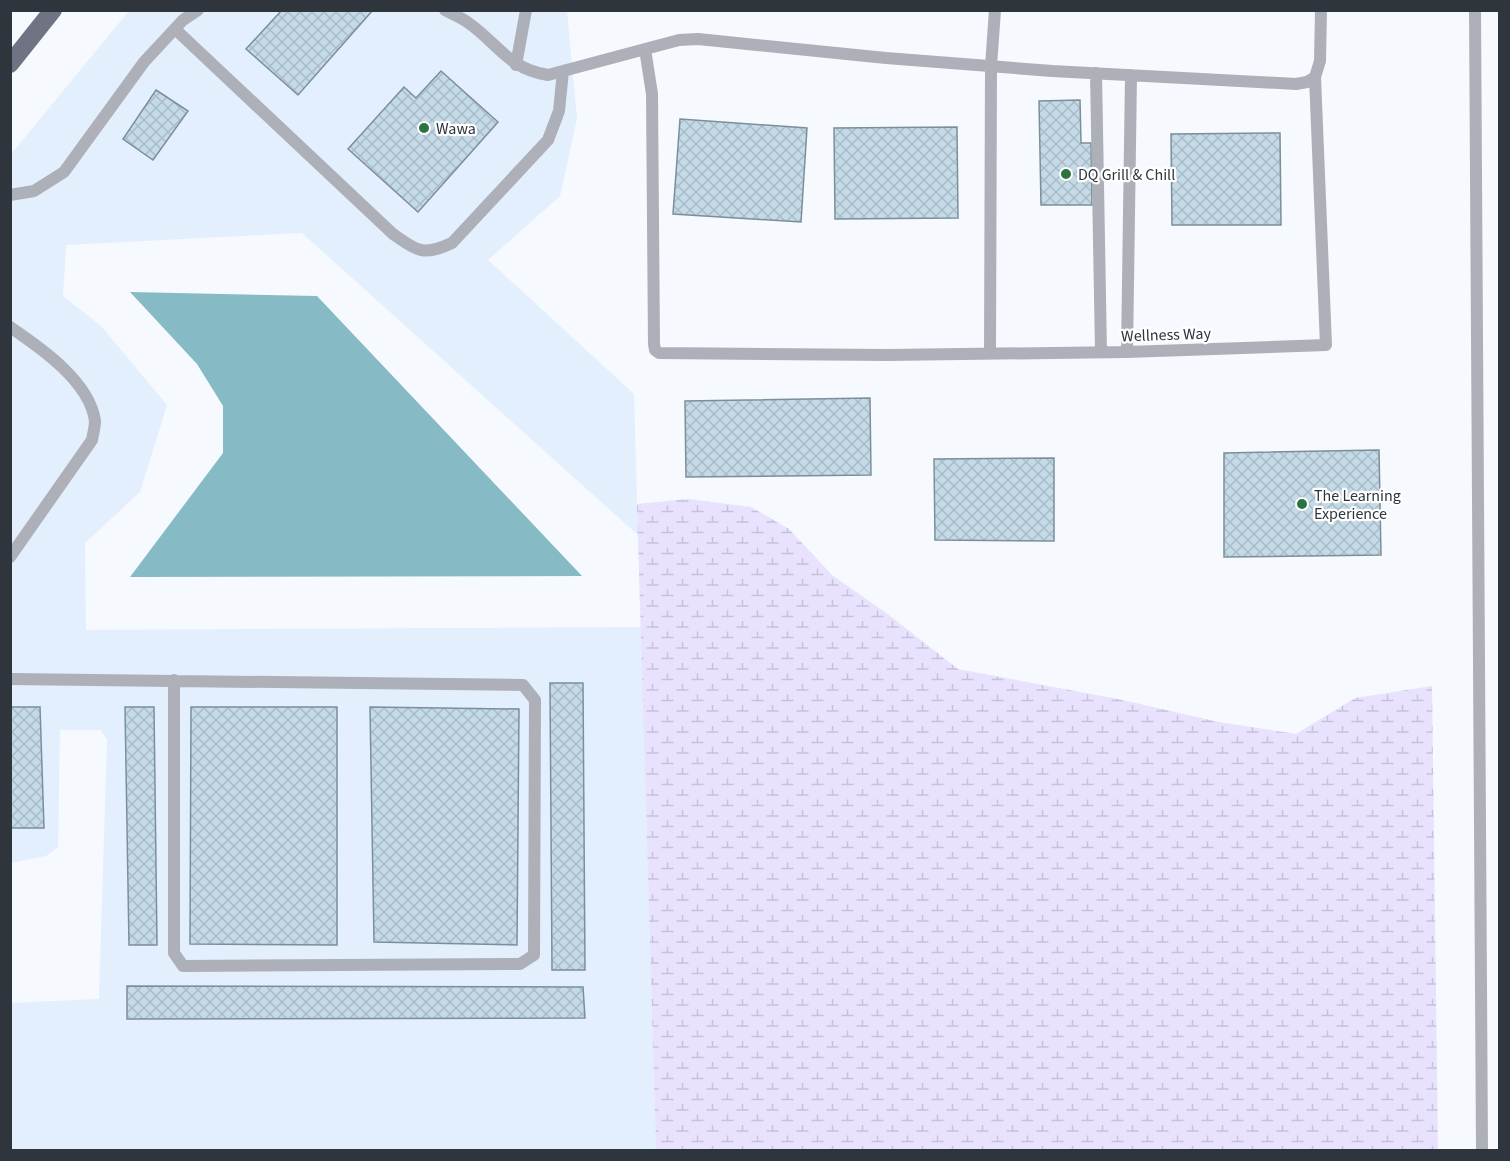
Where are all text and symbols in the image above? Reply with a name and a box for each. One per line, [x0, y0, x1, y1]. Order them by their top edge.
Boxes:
place label: Wawa [436, 118, 476, 140]
marker: Wawa [417, 121, 431, 135]
place label: DQ Grill & Chill [1078, 164, 1175, 186]
marker: DQ Grill & Chill [1059, 167, 1073, 181]
street label: Wellness Way [1121, 322, 1212, 348]
place label: The Learning Experience [1314, 485, 1401, 525]
marker: The Learning Experience [1295, 497, 1309, 511]

